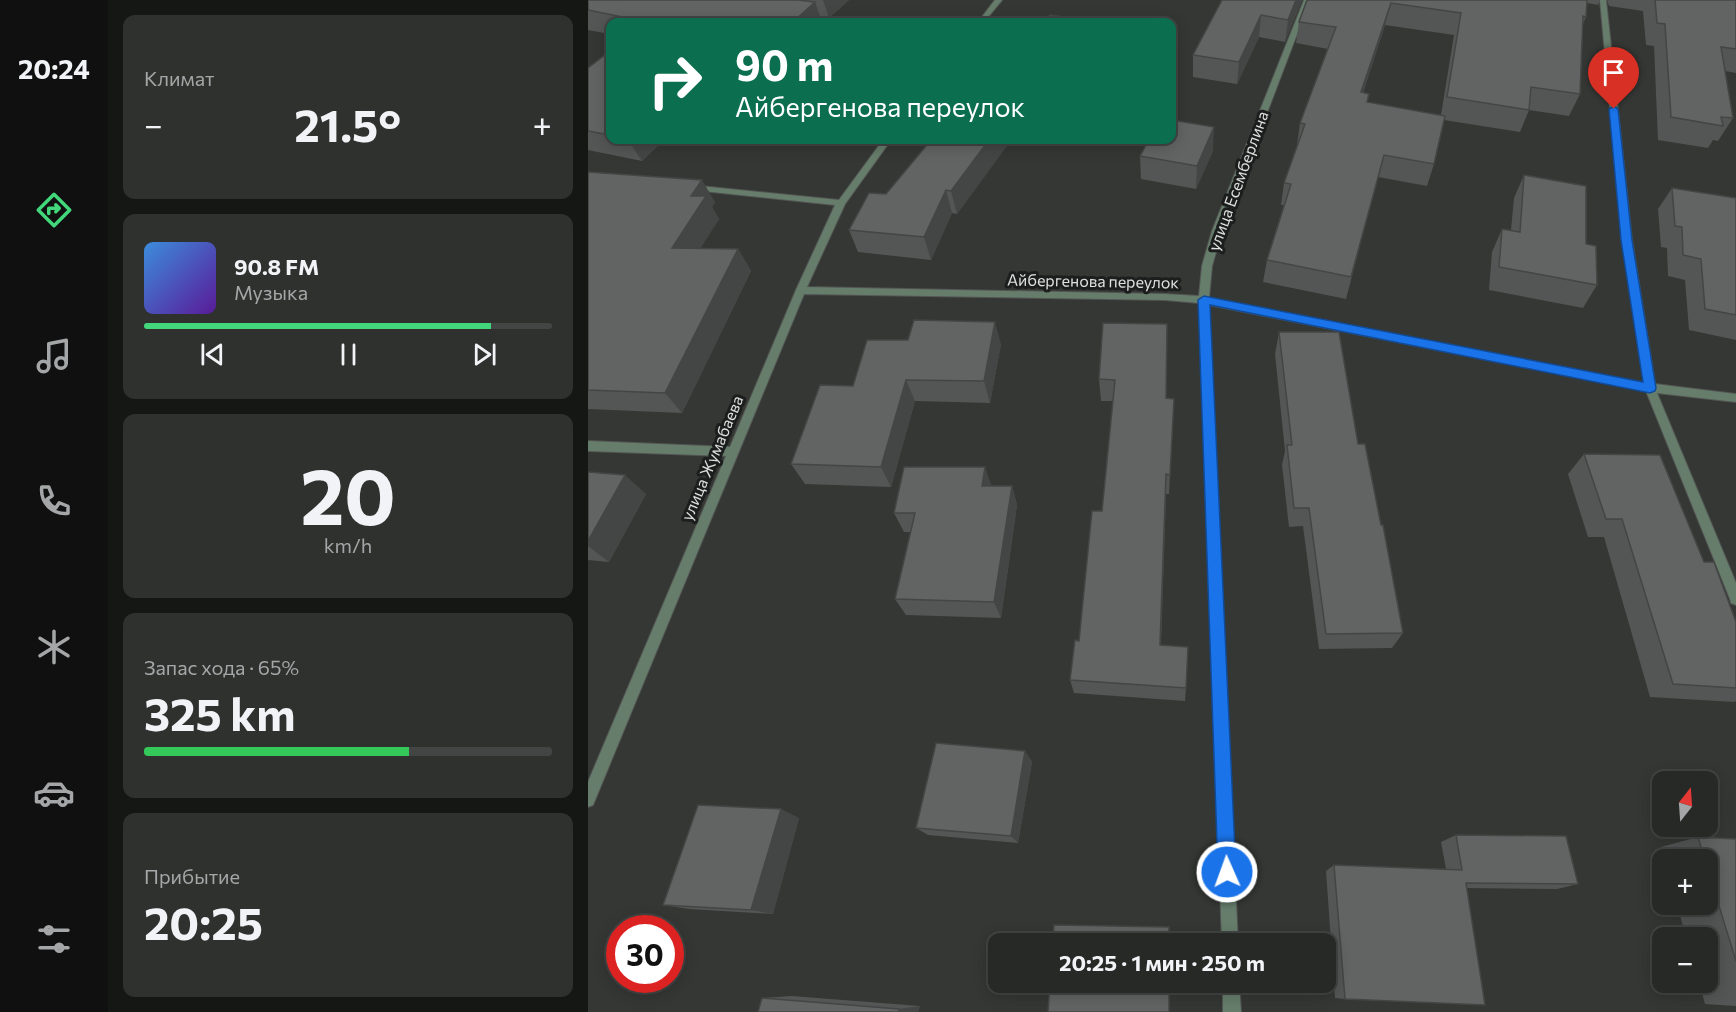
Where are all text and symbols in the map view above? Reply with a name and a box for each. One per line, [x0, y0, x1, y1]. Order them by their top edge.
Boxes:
text: 90 m [735, 38, 834, 90]
icon: right [636, 42, 714, 120]
pin [1588, 47, 1639, 109]
text: 20:24 [18, 52, 90, 85]
icon: arrive [1597, 56, 1630, 89]
text: Климат [144, 66, 214, 90]
text: Айбергенова переулок [735, 90, 1025, 123]
text: 21.5° [294, 96, 401, 151]
text: − [144, 103, 163, 144]
text: + [533, 103, 552, 144]
street label: улица Есемберлина [1203, 108, 1272, 253]
icon: directions [33, 189, 75, 231]
text: 90.8 FM [234, 253, 319, 280]
street label: Айбергенова переулок [1007, 270, 1180, 292]
text: Музыка [234, 280, 308, 304]
icon: music [33, 335, 75, 377]
icon: previous [196, 338, 229, 371]
icon: pause [332, 338, 365, 371]
icon: next [468, 338, 501, 371]
street label: улица Жумабаева [677, 392, 746, 523]
text: 20 [300, 446, 396, 541]
icon: phone [33, 480, 75, 522]
text: km/h [324, 533, 372, 557]
icon: climate [33, 626, 75, 668]
text: Запас хода · 65% [144, 655, 299, 679]
text: 325 km [144, 685, 295, 740]
north arrow [1652, 771, 1718, 837]
map controls [1652, 771, 1718, 993]
icon: car [33, 772, 75, 814]
position arrow [1195, 840, 1259, 904]
button: + [1652, 849, 1718, 915]
text: Прибытие [144, 864, 240, 888]
text: 20:25 [144, 894, 263, 949]
speed limit sign: 30 [606, 915, 684, 993]
icon: filters [33, 918, 75, 960]
button: − [1652, 927, 1718, 993]
text: 20:25 · 1 мин · 250 m [1059, 949, 1265, 976]

